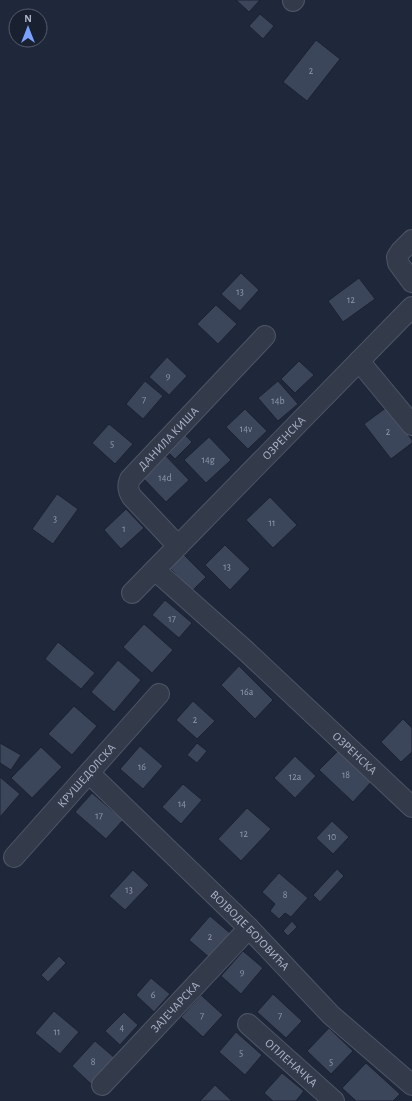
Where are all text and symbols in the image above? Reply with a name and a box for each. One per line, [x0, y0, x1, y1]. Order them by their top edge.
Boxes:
north arrow [8, 8, 48, 48]
text: N [24, 13, 32, 24]
house number: 2 [309, 66, 314, 76]
house number: 13 [236, 287, 244, 297]
house number: 12 [347, 295, 355, 305]
house number: 9 [166, 371, 171, 381]
house number: 7 [142, 395, 146, 405]
house number: 14b [271, 396, 285, 406]
street label: ДАНИЛА КИША [136, 405, 201, 472]
street label: ОЗРЕНСКА [260, 414, 308, 462]
house number: 14v [240, 424, 253, 434]
house number: 2 [386, 427, 391, 437]
house number: 5 [110, 439, 114, 449]
house number: 14g [201, 455, 215, 465]
house number: 14d [158, 473, 172, 483]
house number: 3 [53, 514, 57, 524]
house number: 11 [269, 518, 275, 528]
house number: 1 [122, 524, 126, 534]
house number: 13 [223, 562, 231, 572]
house number: 17 [168, 614, 176, 624]
house number: 16a [241, 687, 254, 697]
house number: 2 [193, 715, 198, 725]
street label: ОЗРЕНСКА [330, 730, 379, 777]
street label: КРУШЕДОЛСКА [55, 741, 118, 810]
house number: 16 [138, 762, 146, 772]
house number: 18 [342, 770, 350, 780]
house number: 12a [289, 772, 302, 782]
house number: 14 [178, 799, 186, 809]
house number: 17 [95, 811, 103, 821]
house number: 12 [240, 829, 248, 839]
house number: 10 [328, 832, 336, 842]
house number: 13 [125, 885, 133, 895]
street label: ВОЈВОДЕ БОЈОВИЋА [208, 888, 292, 973]
house number: 8 [283, 890, 288, 900]
house number: 2 [208, 932, 213, 942]
house number: 9 [240, 967, 245, 977]
street label: ЗАЈЕЧАРСКА [149, 979, 202, 1035]
house number: 6 [151, 990, 156, 1000]
house number: 7 [200, 1011, 204, 1021]
house number: 7 [278, 1011, 282, 1021]
house number: 4 [120, 1023, 125, 1033]
house number: 11 [54, 1027, 60, 1037]
street label: ОПЛЕНАЧКА [263, 1036, 320, 1089]
house number: 5 [239, 1048, 243, 1058]
house number: 8 [91, 1057, 96, 1067]
house number: 5 [329, 1057, 333, 1067]

